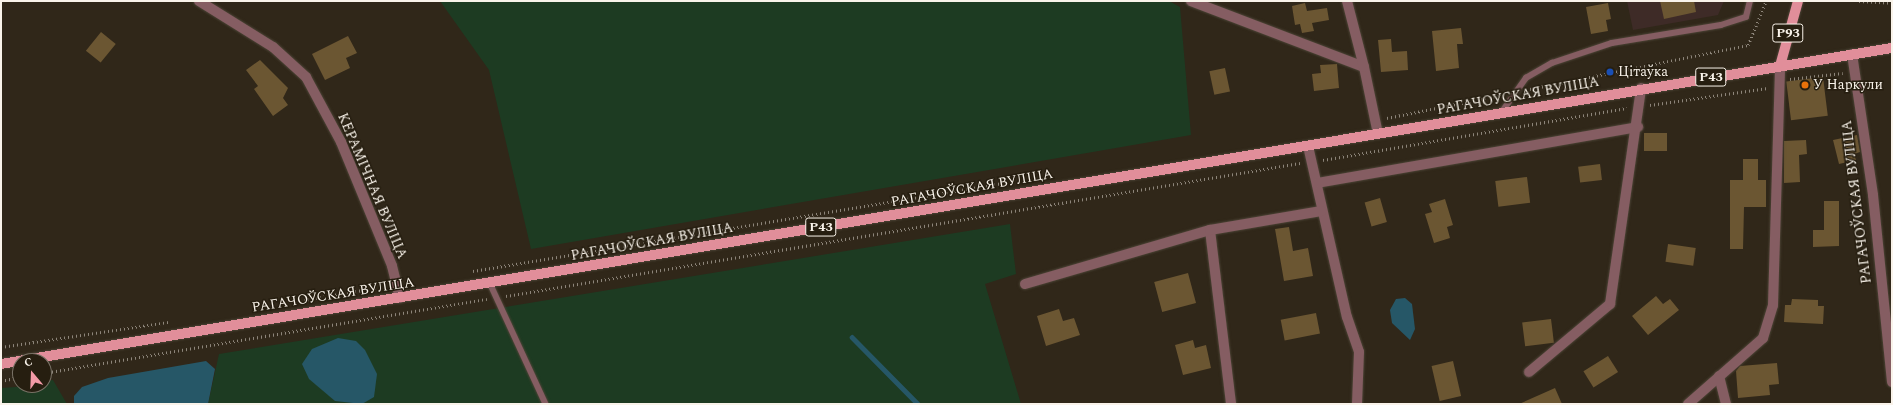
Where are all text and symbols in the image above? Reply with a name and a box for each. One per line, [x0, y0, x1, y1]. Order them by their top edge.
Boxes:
road number: Р93 [1772, 22, 1804, 44]
place label: Цітаўка [1618, 64, 1668, 80]
road number: Р43 [1695, 66, 1727, 88]
marker: Цітаўка [1605, 67, 1615, 77]
street label: РАГАЧОЎСКАЯ ВУЛІЦА [1436, 73, 1600, 119]
place label: У Наркули [1813, 77, 1883, 93]
marker: У Наркули [1800, 80, 1810, 90]
street label: КЕРАМІЧНАЯ ВУЛІЦА [334, 110, 410, 262]
street label: РАГАЧОЎСКАЯ ВУЛІЦА [1839, 119, 1875, 285]
street label: РАГАЧОЎСКАЯ ВУЛІЦА [890, 165, 1054, 211]
road number: Р43 [805, 216, 837, 238]
street label: РАГАЧОЎСКАЯ ВУЛІЦА [570, 219, 734, 265]
street label: РАГАЧОЎСКАЯ ВУЛІЦА [250, 274, 416, 316]
north arrow [12, 353, 52, 393]
text: С [22, 353, 35, 371]

